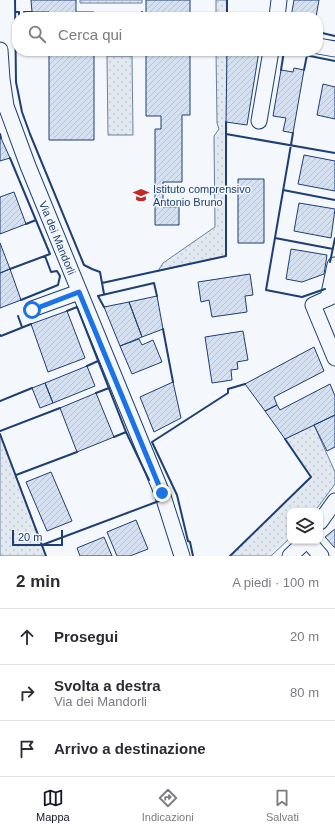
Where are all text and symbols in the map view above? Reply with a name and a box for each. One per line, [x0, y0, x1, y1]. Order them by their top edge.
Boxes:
search box [12, 12, 323, 56]
icon: search [26, 23, 48, 45]
text: Cerca qui [58, 26, 122, 43]
place label: Istituto comprensivo Antonio Bruno [153, 183, 251, 208]
school or university icon: Istituto comprensivo Antonio Bruno [132, 186, 150, 204]
street label: Via dei Mandorli [37, 199, 78, 277]
route start [23, 301, 41, 319]
route end [153, 484, 171, 502]
map controls [287, 508, 323, 544]
button: layers [287, 508, 323, 544]
scale bar [12, 528, 63, 547]
text: 20 m [18, 531, 42, 543]
text: 2 min [16, 572, 60, 591]
text: A piedi · 100 m [232, 575, 319, 590]
icon: ahead [16, 626, 38, 648]
text: Prosegui [54, 628, 118, 645]
text: 20 m [290, 629, 319, 644]
text: Svolta a destra [54, 677, 161, 694]
icon: right [16, 682, 38, 704]
text: 80 m [290, 685, 319, 700]
text: Via dei Mandorli [54, 694, 147, 709]
icon: arrive [16, 738, 38, 760]
text: Arrivo a destinazione [54, 740, 206, 757]
tab: Mappa [36, 787, 70, 823]
tab: Indicazioni [142, 787, 194, 823]
tab: Salvati [266, 787, 299, 823]

